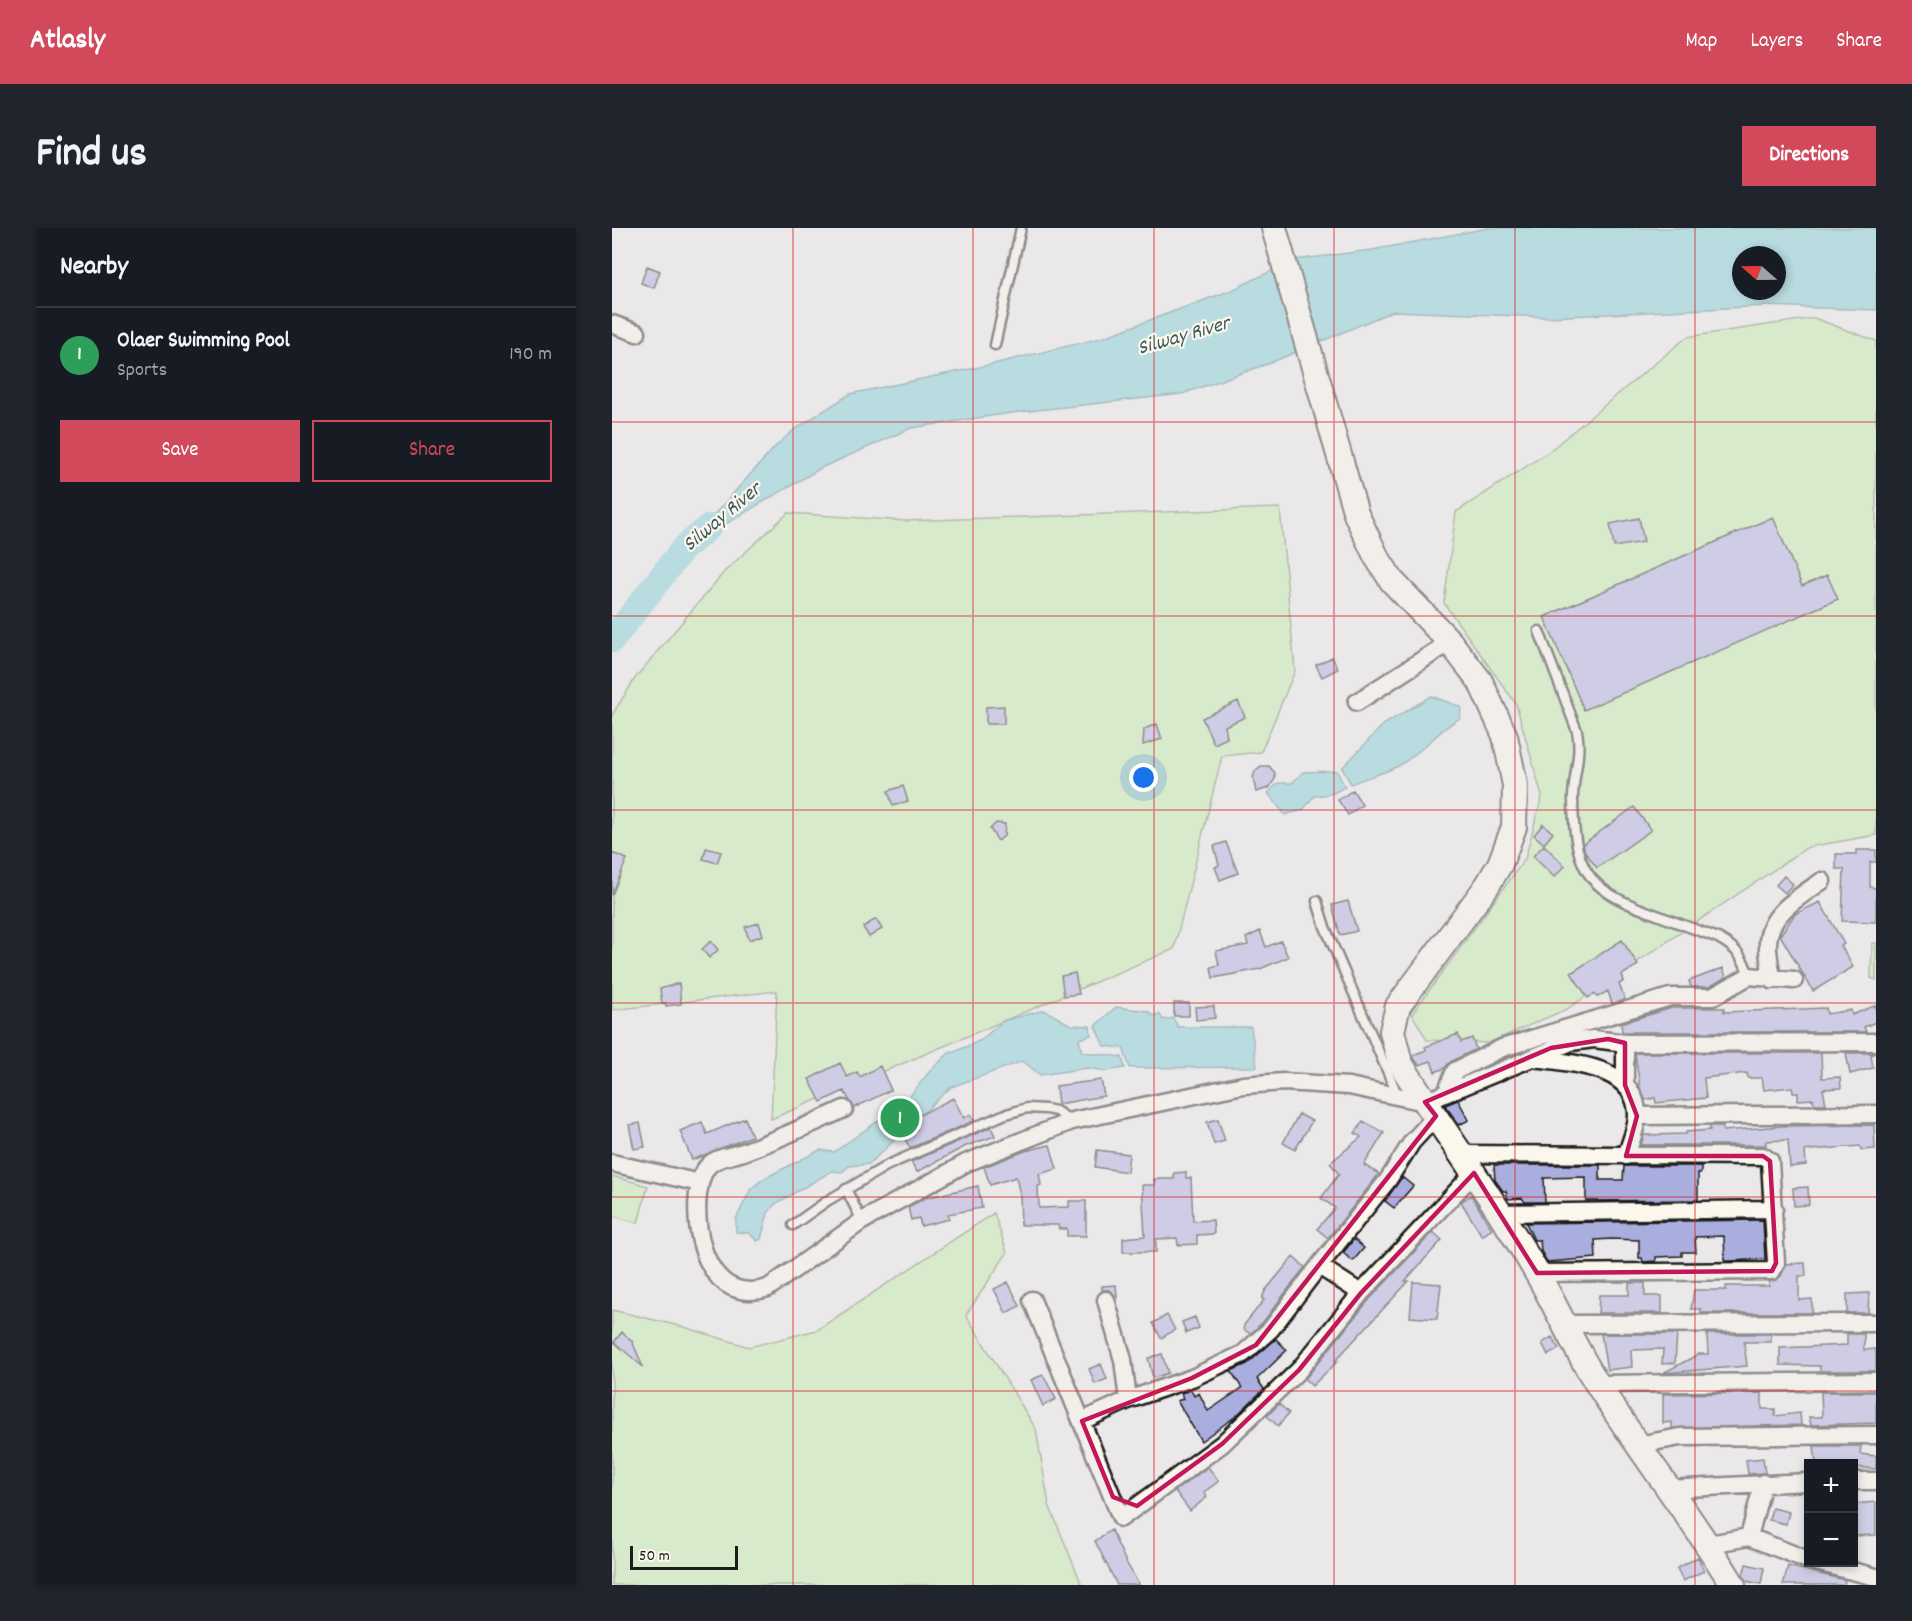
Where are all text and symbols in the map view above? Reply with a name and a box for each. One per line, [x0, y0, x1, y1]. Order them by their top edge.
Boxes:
text: Atlasly [30, 22, 105, 62]
text: Map [1686, 27, 1717, 57]
text: Layers [1750, 27, 1803, 57]
text: Share [1836, 27, 1882, 57]
text: Find us [36, 126, 147, 186]
button: Directions [1742, 126, 1876, 186]
north arrow [1732, 246, 1786, 300]
text: Nearby [60, 249, 128, 286]
water label: Silway River [1134, 309, 1236, 364]
text: Olaer Swimming Pool [117, 326, 290, 357]
text: 1 [77, 341, 82, 369]
text: 190 m [509, 341, 552, 369]
text: Sports [117, 357, 167, 385]
button: Save [60, 420, 300, 482]
button: Share [312, 420, 552, 482]
water label: Silway River [677, 475, 771, 560]
your location [1129, 763, 1158, 792]
pin: 1 [880, 1096, 920, 1140]
map controls [1804, 1459, 1858, 1567]
button: + [1804, 1459, 1858, 1513]
button: − [1804, 1513, 1858, 1567]
scale bar [630, 1543, 738, 1570]
text: 50 m [639, 1545, 670, 1568]

